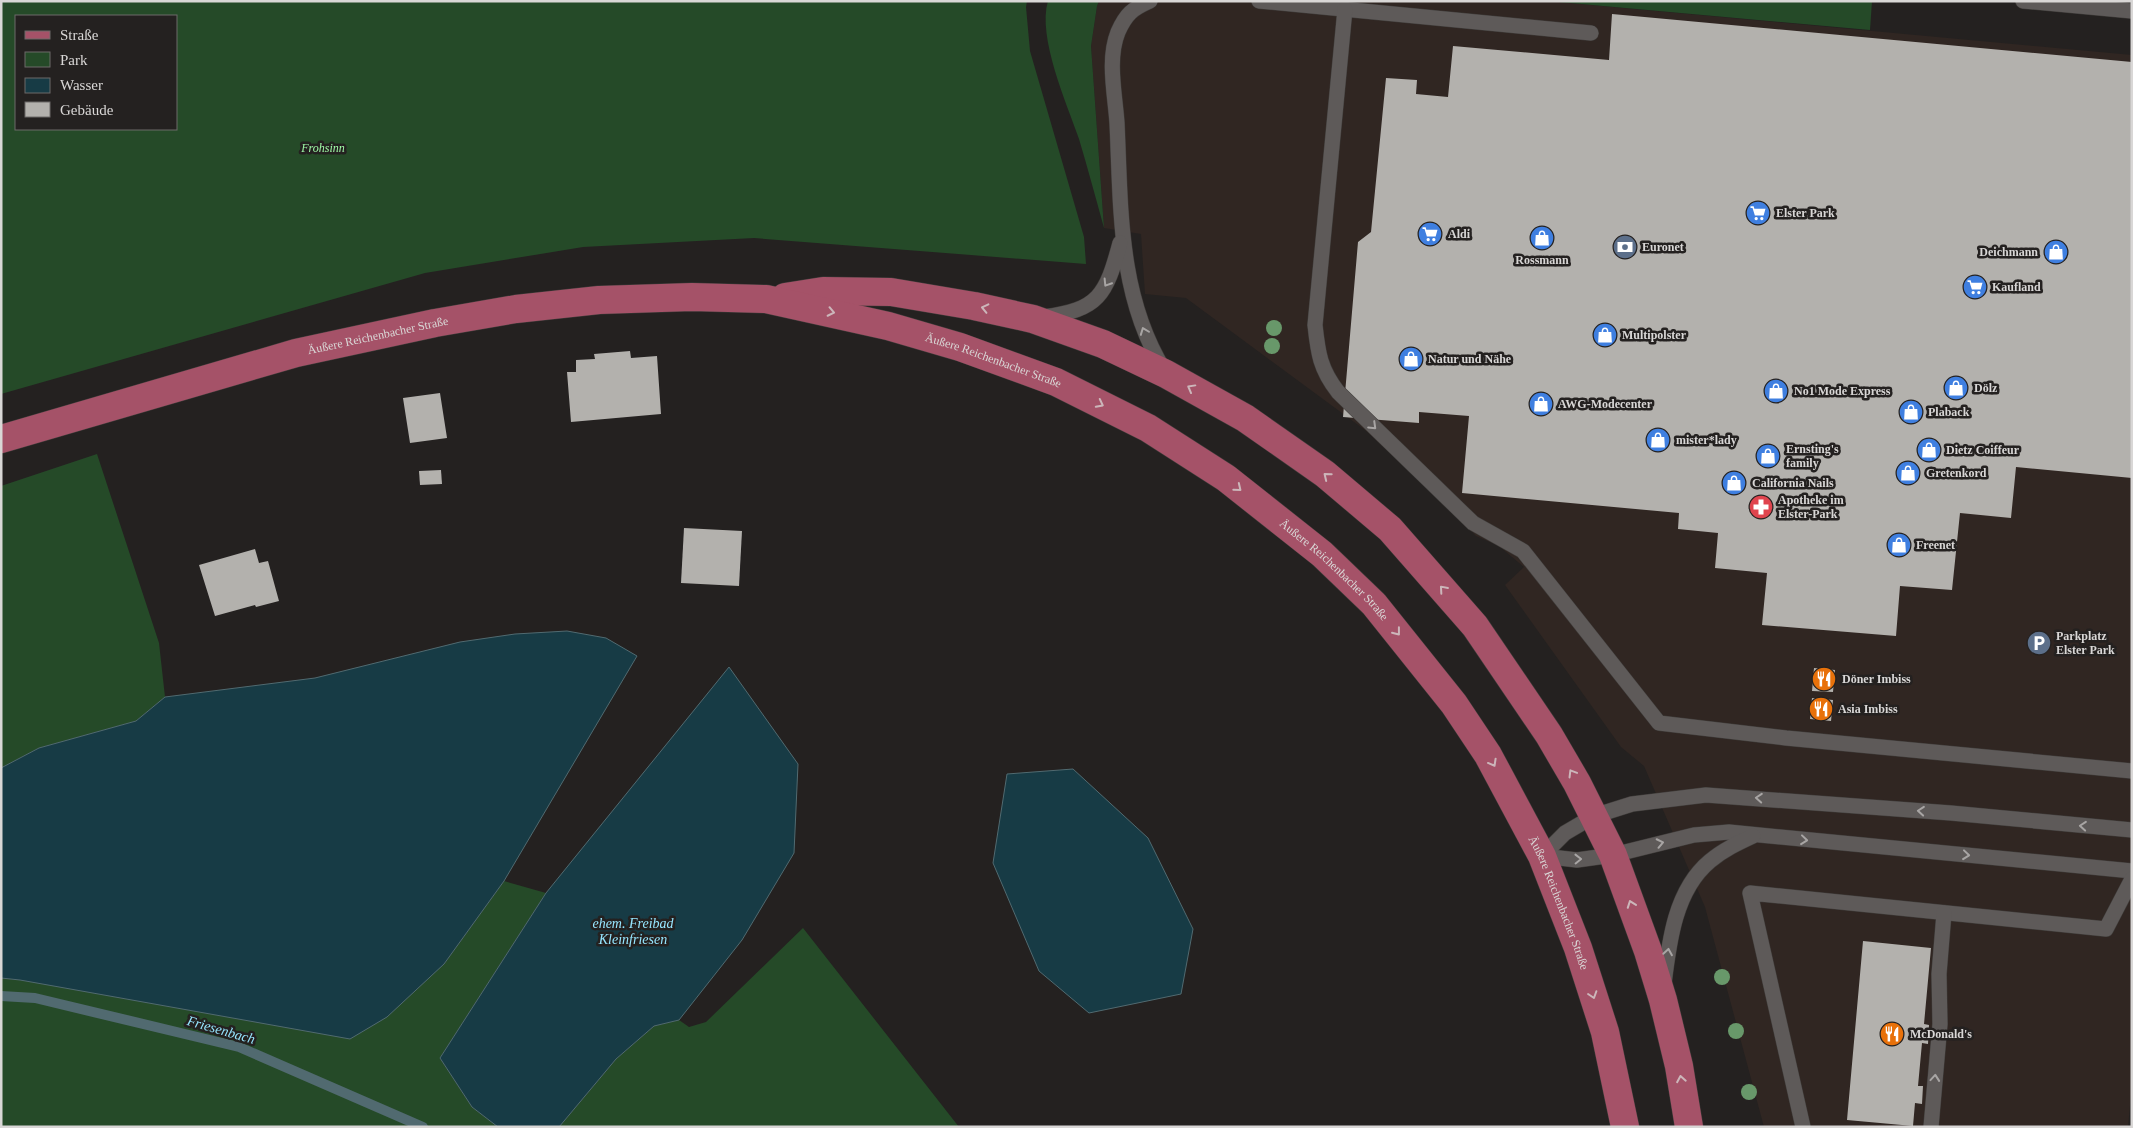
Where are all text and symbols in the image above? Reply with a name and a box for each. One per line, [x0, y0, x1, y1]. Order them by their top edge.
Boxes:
legend [15, 15, 178, 130]
text: Straße [60, 27, 99, 43]
text: Park [60, 52, 88, 68]
text: Wasser [60, 77, 103, 93]
text: Gebäude [60, 102, 114, 118]
park label: Frohsinn [300, 141, 345, 155]
supermarket icon: Elster Park [1745, 200, 1771, 226]
place label: Elster Park [1776, 206, 1835, 220]
supermarket icon: Aldi [1417, 221, 1443, 247]
shop icon: Rossmann [1529, 225, 1555, 251]
place label: Aldi [1448, 227, 1471, 241]
bank icon: Euronet [1612, 234, 1638, 260]
shop icon: Deichmann [2043, 239, 2069, 265]
place label: Euronet [1642, 240, 1684, 254]
place label: Deichmann [1979, 245, 2038, 259]
place label: Rossmann [1515, 253, 1569, 267]
supermarket icon: Kaufland [1962, 274, 1988, 300]
one-way arrow [1104, 277, 1113, 286]
place label: Kaufland [1992, 280, 2041, 294]
one-way arrow [981, 303, 990, 314]
one-way arrow [827, 307, 836, 317]
street label: Äußere Reichenbacher Straße [306, 314, 449, 357]
shop icon: Multipolster [1592, 322, 1618, 348]
one-way arrow [1139, 327, 1150, 336]
place label: Multipolster [1622, 328, 1687, 342]
street label: Äußere Reichenbacher Straße [924, 330, 1064, 391]
shop icon: Natur und Nähe [1398, 346, 1424, 372]
place label: Natur und Nähe [1428, 352, 1512, 366]
shop icon: Dölz [1943, 375, 1969, 401]
shop icon: No1 Mode Express [1763, 378, 1789, 404]
place label: Dölz [1974, 381, 1998, 395]
one-way arrow [1187, 384, 1196, 394]
place label: No1 Mode Express [1794, 384, 1891, 398]
shop icon: AWG-Modecenter [1528, 391, 1554, 417]
place label: AWG-Modecenter [1558, 397, 1653, 411]
one-way arrow [1095, 398, 1104, 408]
shop icon: Plaback [1898, 399, 1924, 425]
place label: Plaback [1928, 405, 1970, 419]
one-way arrow [1368, 420, 1377, 429]
shop icon: mister*lady [1645, 427, 1671, 453]
place label: mister*lady [1676, 433, 1737, 447]
shop icon: Dietz Coiffeur [1916, 437, 1942, 463]
place label: Ernsting's family [1786, 442, 1839, 470]
shop icon: Ernsting's family [1755, 443, 1781, 469]
place label: Dietz Coiffeur [1946, 443, 2020, 457]
shop icon: Gretenkord [1895, 460, 1921, 486]
place label: Gretenkord [1926, 466, 1987, 480]
shop icon: California Nails [1721, 470, 1747, 496]
one-way arrow [1324, 473, 1333, 481]
place label: California Nails [1752, 476, 1834, 490]
one-way arrow [1233, 482, 1242, 491]
place label: Apotheke im Elster-Park [1778, 493, 1844, 521]
pharmacy icon: Apotheke im Elster-Park [1748, 494, 1774, 520]
street label: Äußere Reichenbacher Straße [1277, 516, 1391, 623]
shop icon: Freenet [1886, 532, 1912, 558]
place label: Freenet [1916, 538, 1955, 552]
one-way arrow [1440, 586, 1449, 595]
one-way arrow [1391, 627, 1400, 636]
place label: Parkplatz Elster Park [2056, 629, 2115, 657]
parking icon: Parkplatz Elster Park [2026, 630, 2052, 656]
restaurant icon: Döner Imbiss [1811, 666, 1837, 692]
place label: Döner Imbiss [1842, 672, 1911, 686]
restaurant icon: Asia Imbiss [1808, 696, 1834, 722]
place label: Asia Imbiss [1838, 702, 1898, 716]
one-way arrow [1486, 758, 1496, 767]
one-way arrow [1568, 769, 1578, 778]
one-way arrow [1755, 792, 1763, 803]
one-way arrow [1917, 806, 1925, 817]
one-way arrow [2079, 821, 2087, 832]
street label: Äußere Reichenbacher Straße [1525, 833, 1592, 972]
one-way arrow [1800, 834, 1808, 845]
one-way arrow [1655, 838, 1664, 849]
one-way arrow [1962, 850, 1970, 861]
one-way arrow [1574, 854, 1582, 864]
one-way arrow [1627, 900, 1637, 909]
water label: ehem. Freibad Kleinfriesen [592, 916, 675, 947]
one-way arrow [1663, 948, 1673, 956]
one-way arrow [1588, 990, 1598, 998]
water label: Friesenbach [184, 1013, 257, 1047]
restaurant icon: McDonald's [1879, 1021, 1905, 1047]
place label: McDonald's [1910, 1027, 1972, 1041]
one-way arrow [1677, 1074, 1687, 1083]
one-way arrow [1929, 1074, 1940, 1082]

